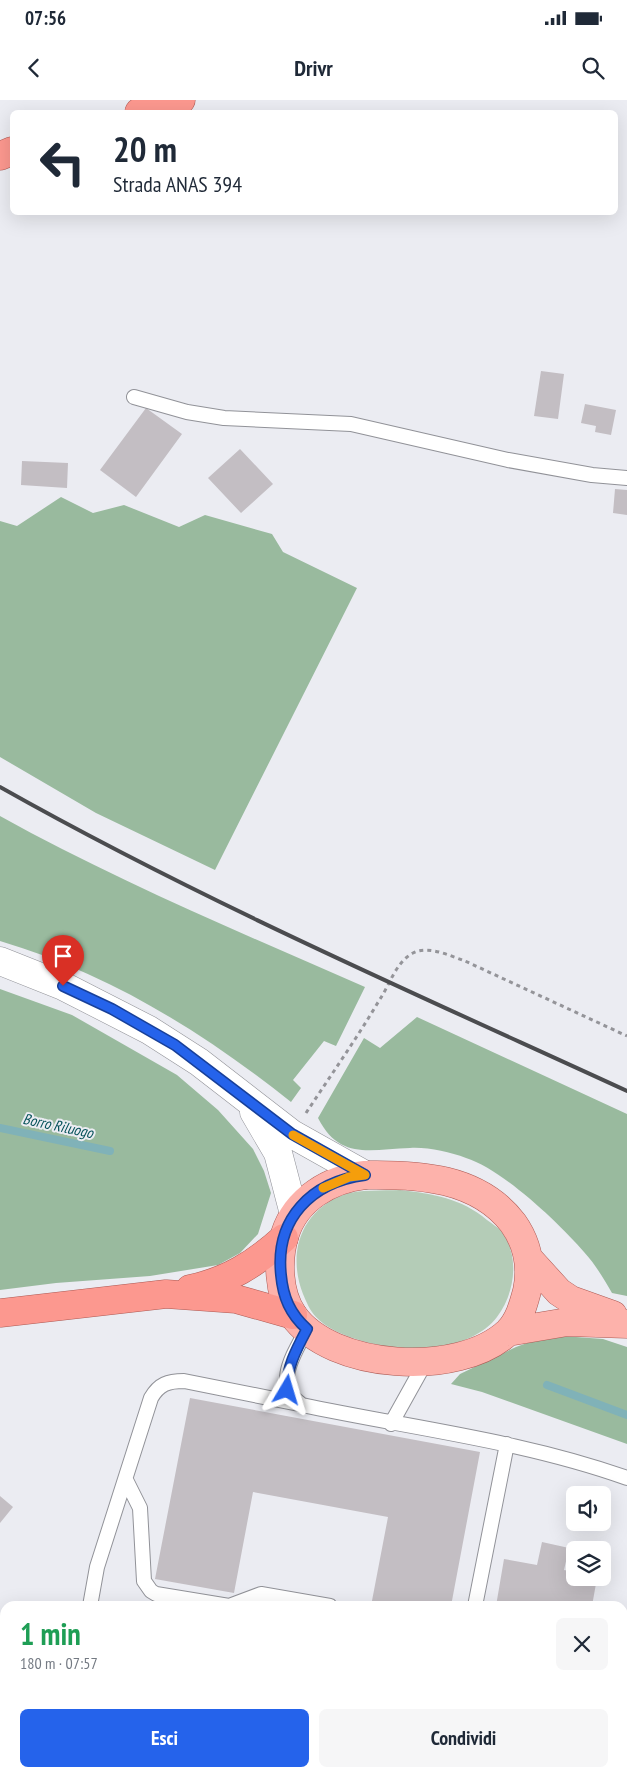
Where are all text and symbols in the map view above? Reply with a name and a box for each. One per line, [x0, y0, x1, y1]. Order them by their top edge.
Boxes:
text: 07:56 [25, 6, 66, 30]
icon: back [20, 54, 48, 82]
text: Drivr [294, 54, 333, 82]
icon: search [579, 54, 607, 82]
text: 20 m [113, 126, 177, 172]
icon: left [30, 130, 95, 195]
text: Strada ANAS 394 [113, 170, 242, 198]
pin [42, 935, 84, 986]
icon: arrive [49, 942, 77, 970]
water label: Borro Riluogo [21, 1109, 96, 1143]
position arrow [260, 1363, 312, 1415]
map controls [566, 1486, 611, 1586]
button: sound [566, 1486, 611, 1531]
button: layers [566, 1541, 611, 1586]
text: 1 min [20, 1614, 81, 1653]
button: close [556, 1618, 608, 1670]
text: 180 m · 07:57 [20, 1653, 98, 1673]
button: Esci [20, 1709, 309, 1767]
button: Condividi [319, 1709, 608, 1767]

